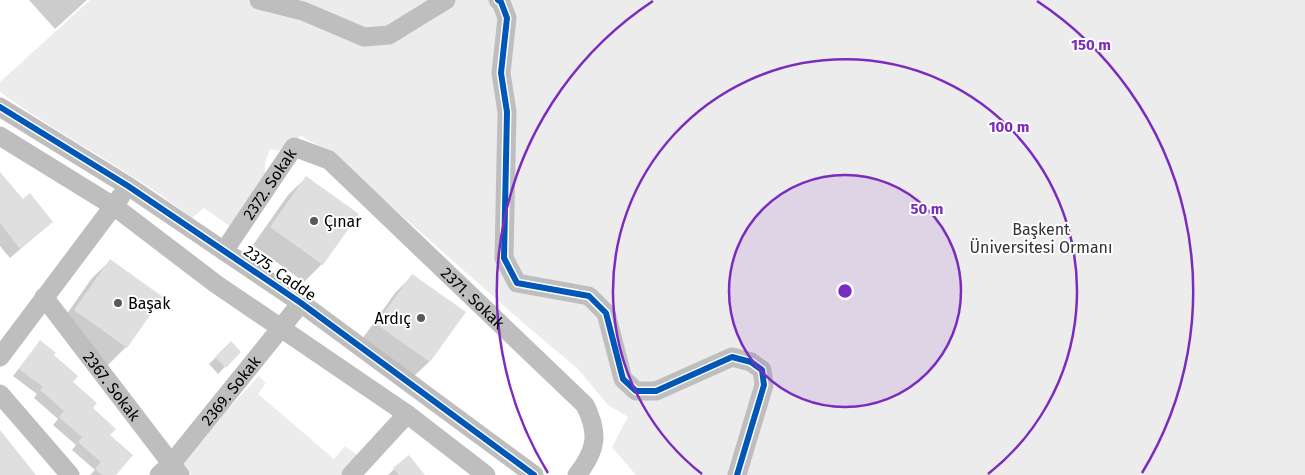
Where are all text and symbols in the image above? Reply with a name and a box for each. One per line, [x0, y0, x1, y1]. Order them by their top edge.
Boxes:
text: 150 m [1071, 36, 1111, 54]
text: 100 m [989, 118, 1029, 136]
street label: 2372. Sokak [239, 144, 300, 223]
text: 50 m [910, 200, 944, 218]
place label: Çınar [324, 212, 362, 232]
marker: Çınar [308, 215, 320, 227]
park label: Başkent Üniversitesi Ormanı [970, 220, 1112, 257]
street label: 2375. Cadde [240, 241, 320, 305]
street label: 2371. Sokak [437, 263, 509, 333]
centre of rings [836, 282, 854, 300]
place label: Başak [128, 294, 171, 314]
marker: Başak [112, 297, 124, 309]
place label: Ardıç [374, 309, 411, 329]
marker: Ardıç [415, 312, 427, 324]
street label: 2367. Sokak [80, 348, 145, 425]
street label: 2369. Sokak [197, 351, 265, 429]

